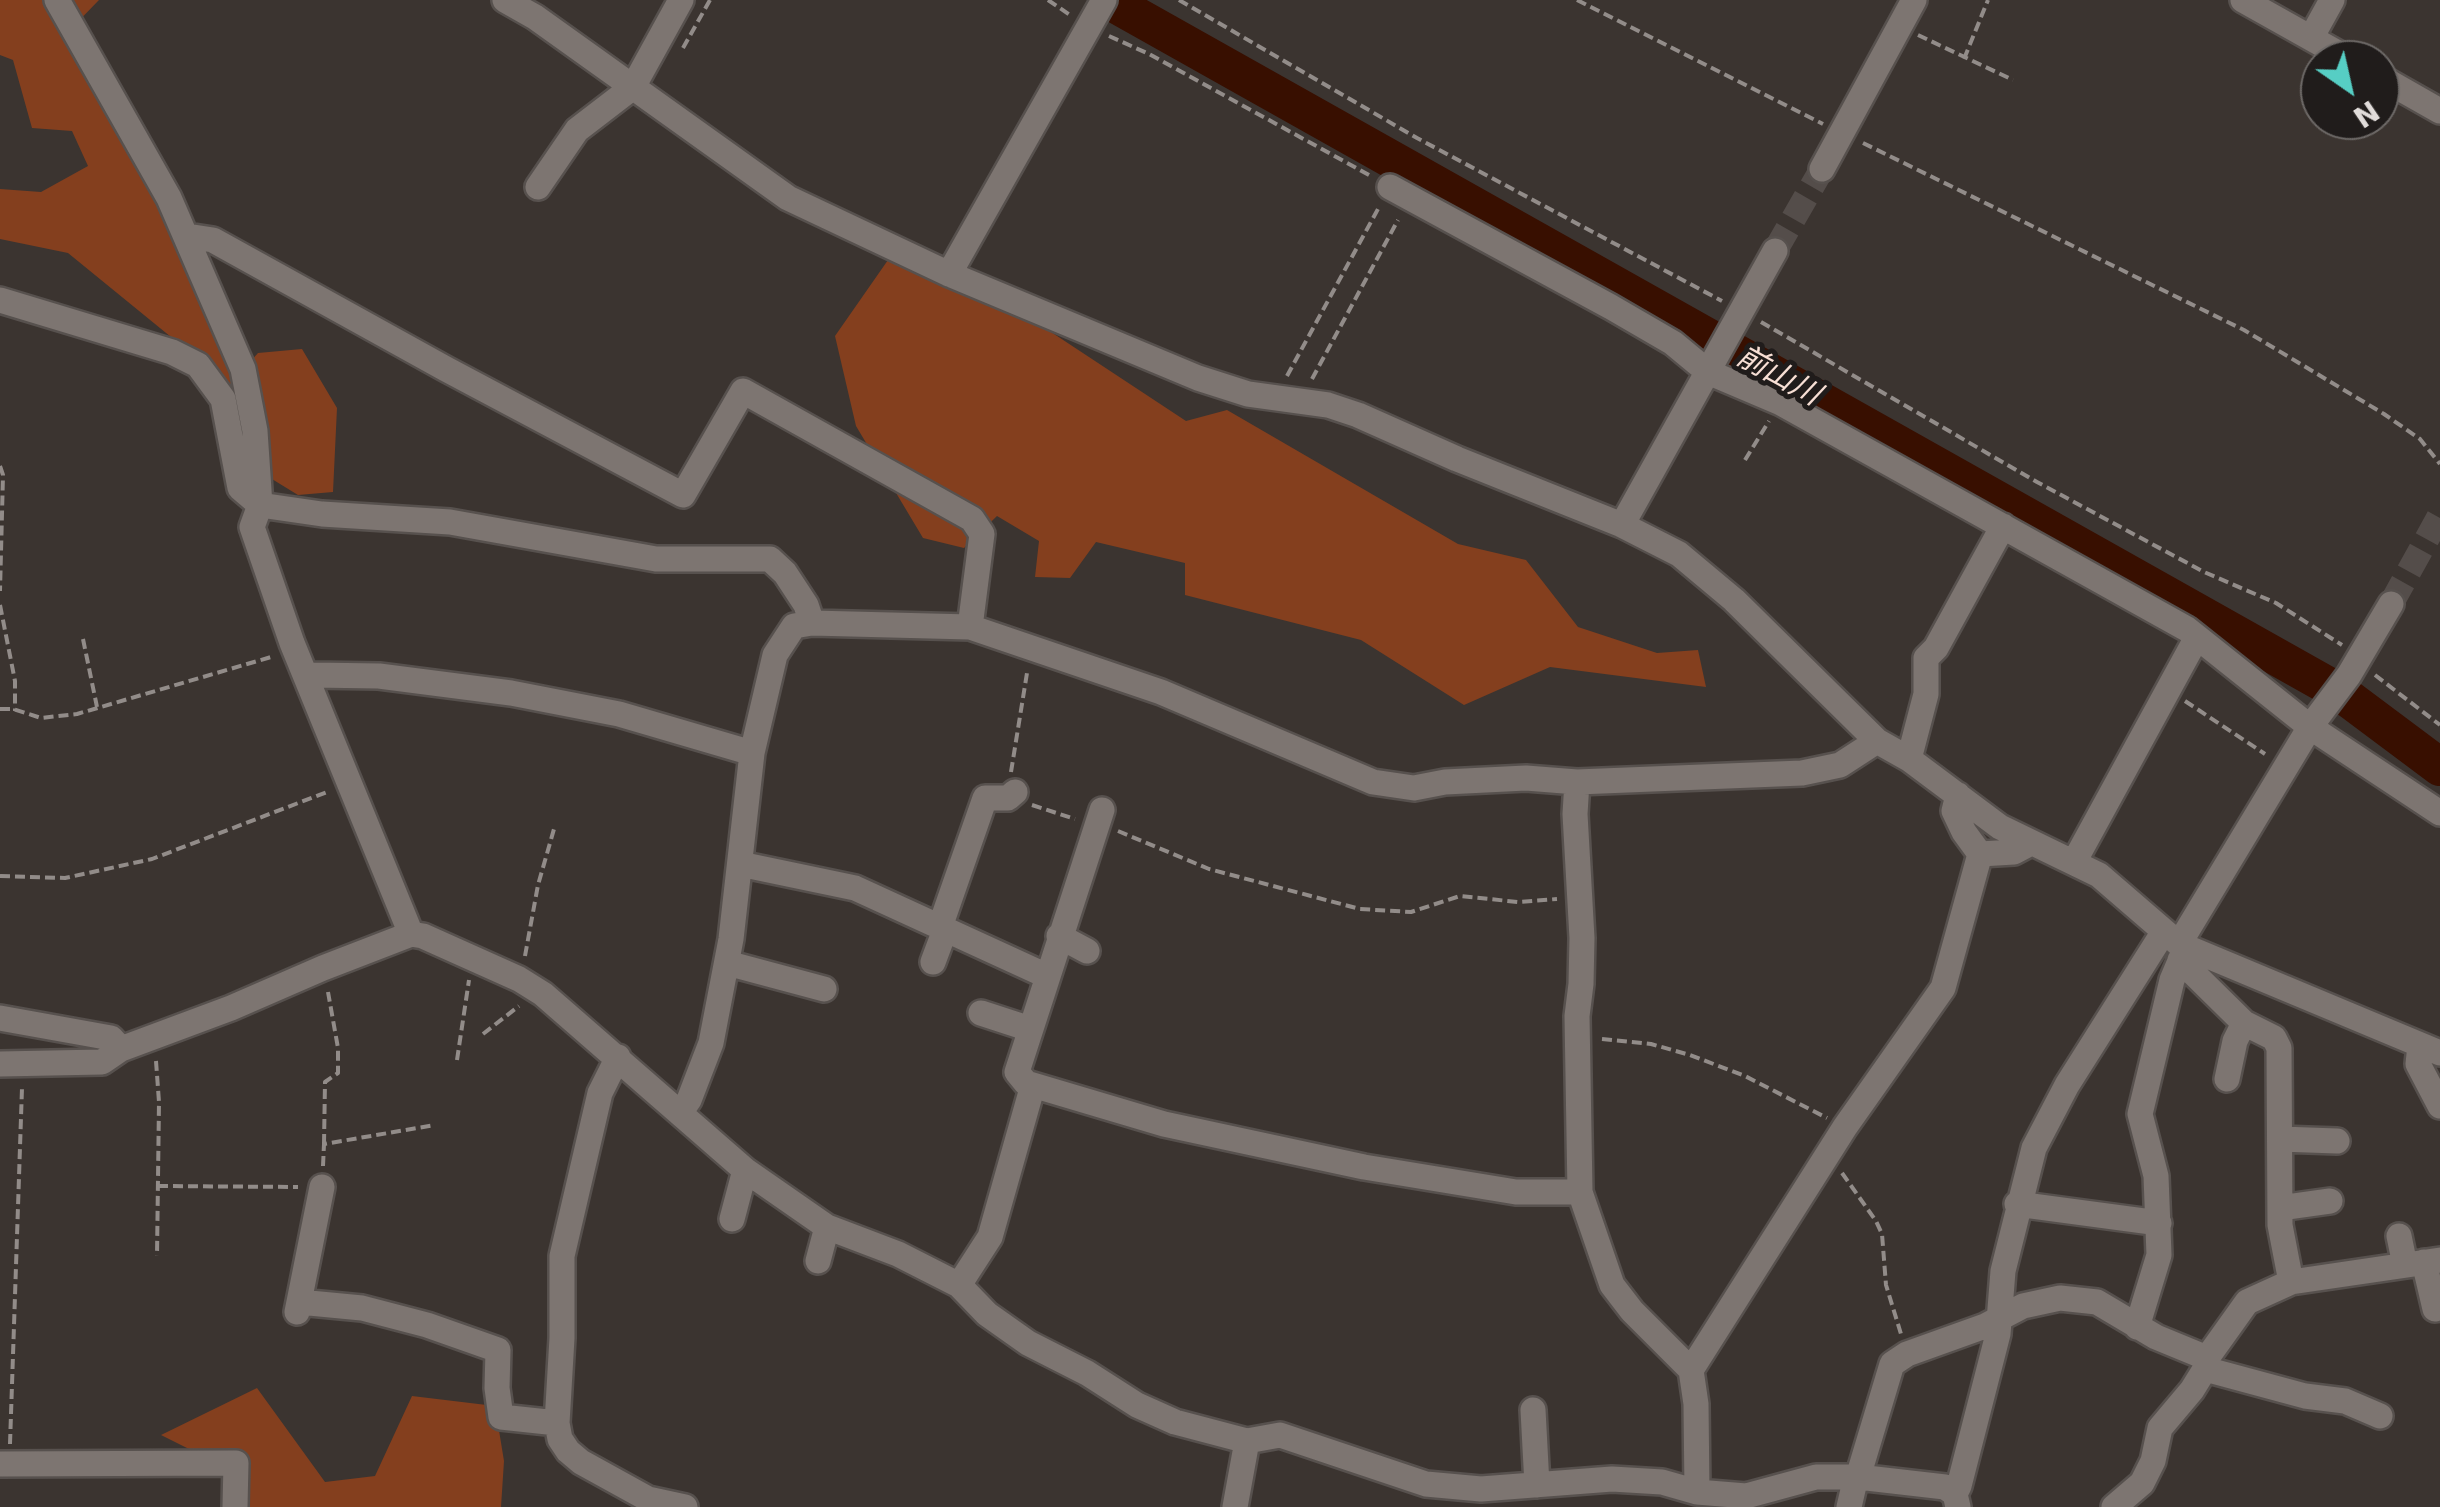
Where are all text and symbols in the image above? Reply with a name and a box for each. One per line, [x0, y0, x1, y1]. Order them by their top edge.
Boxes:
north arrow [2300, 40, 2400, 140]
text: N [2347, 93, 2385, 134]
water label: 前山川 [1730, 339, 1826, 415]

